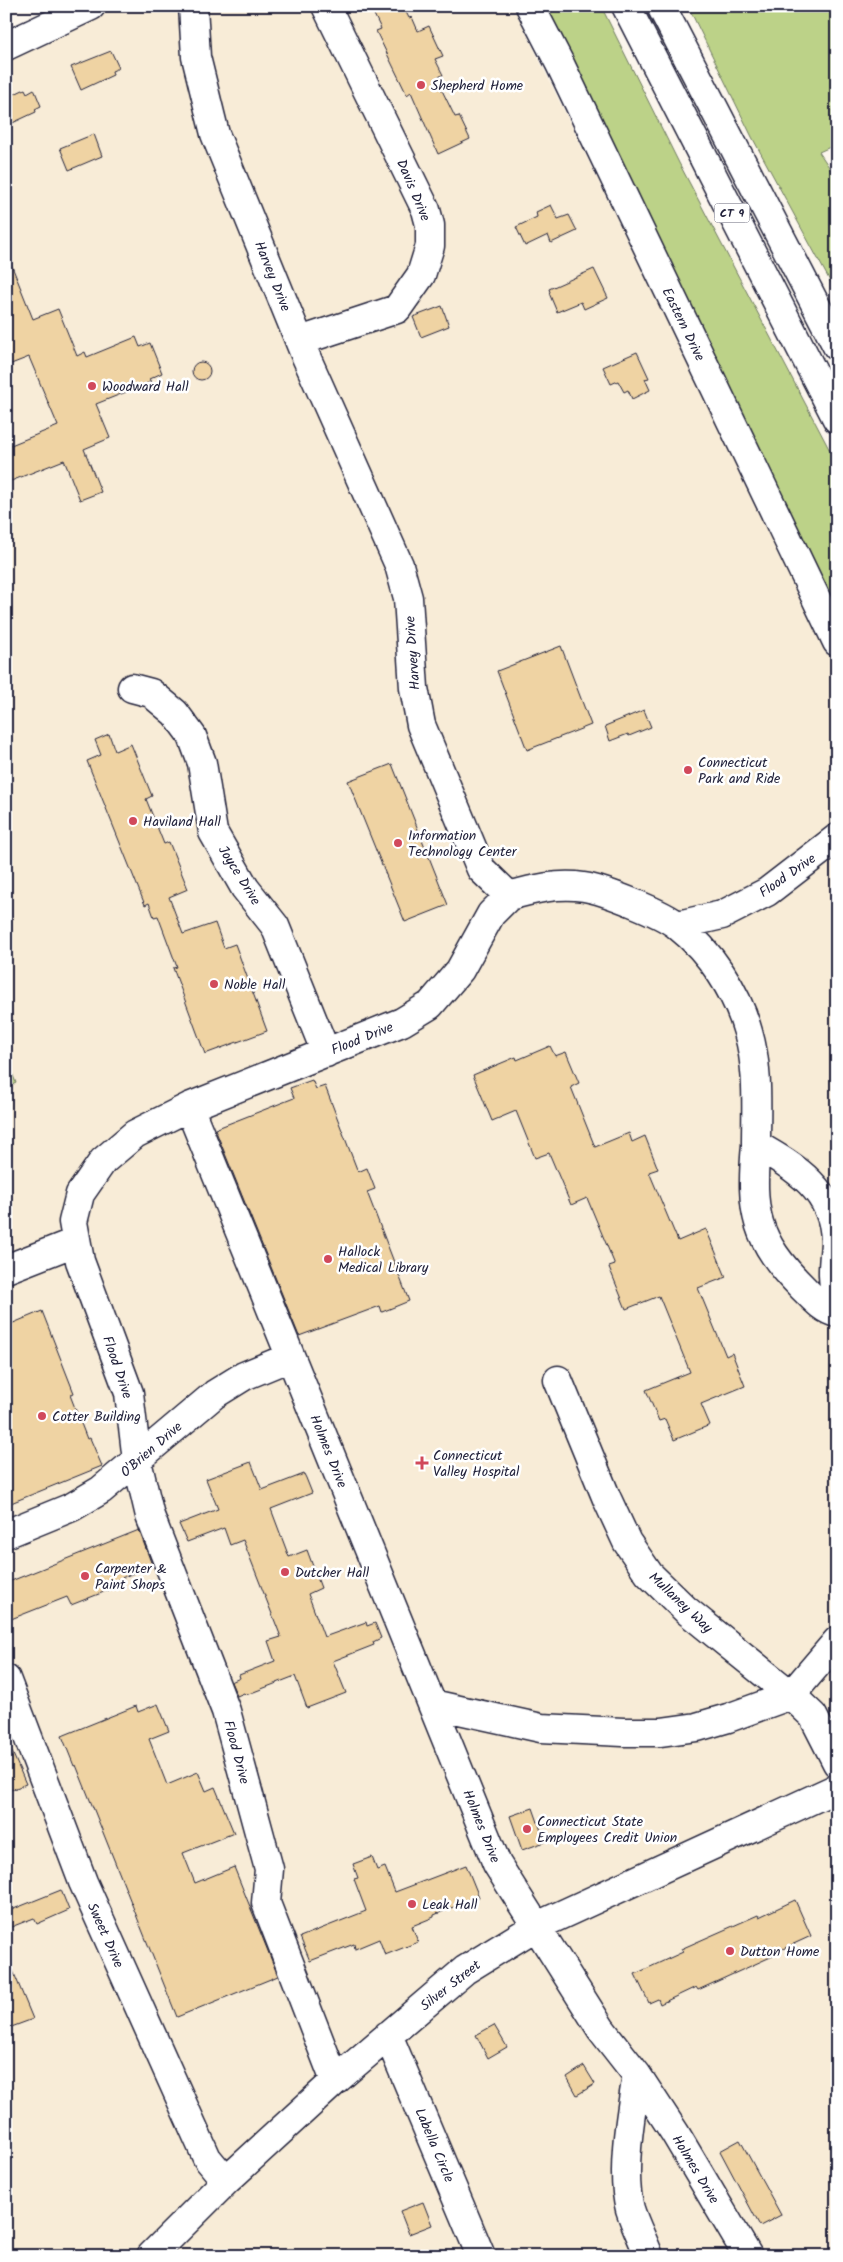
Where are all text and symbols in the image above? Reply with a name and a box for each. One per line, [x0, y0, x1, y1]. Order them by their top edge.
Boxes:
place label: Shepherd Home [431, 75, 524, 97]
marker: Shepherd Home [415, 79, 427, 91]
street label: Davis Drive [390, 156, 436, 226]
road number: CT 9 [714, 204, 750, 222]
street label: Harvey Drive [248, 238, 296, 316]
street label: Eastern Drive [656, 284, 711, 366]
place label: Woodward Hall [102, 376, 189, 398]
marker: Woodward Hall [86, 380, 98, 392]
street label: Harvey Drive [399, 614, 427, 691]
place label: Connecticut Park and Ride [698, 752, 781, 790]
marker: Connecticut Park and Ride [682, 764, 694, 776]
place label: Haviland Hall [143, 811, 222, 833]
marker: Haviland Hall [127, 815, 139, 827]
place label: Information Technology Center [408, 825, 518, 863]
marker: Information Technology Center [392, 837, 404, 849]
street label: Joyce Drive [212, 841, 267, 910]
street label: Flood Drive [755, 848, 821, 904]
place label: Noble Hall [224, 974, 286, 996]
marker: Noble Hall [208, 978, 220, 990]
street label: Flood Drive [328, 1016, 397, 1061]
place label: Hallock Medical Library [338, 1241, 429, 1279]
marker: Hallock Medical Library [322, 1253, 334, 1265]
street label: Flood Drive [96, 1333, 138, 1402]
place label: Cotter Building [52, 1406, 141, 1428]
marker: Cotter Building [36, 1410, 48, 1422]
street label: Holmes Drive [303, 1411, 353, 1492]
street label: O'Brien Drive [116, 1416, 188, 1483]
place label: Connecticut Valley Hospital [433, 1445, 520, 1483]
marker: Connecticut Valley Hospital [415, 1456, 429, 1470]
place label: Carpenter & Paint Shops [95, 1558, 167, 1596]
place label: Dutcher Hall [295, 1562, 370, 1584]
marker: Dutcher Hall [279, 1566, 291, 1578]
street label: Mullaney Way [643, 1567, 718, 1639]
marker: Carpenter & Paint Shops [79, 1570, 91, 1582]
street label: Flood Drive [217, 1718, 255, 1787]
street label: Holmes Drive [456, 1786, 506, 1867]
place label: Connecticut State Employees Credit Union [537, 1811, 677, 1849]
marker: Connecticut State Employees Credit Union [521, 1823, 533, 1835]
place label: Leak Hall [422, 1894, 478, 1916]
marker: Leak Hall [406, 1898, 418, 1910]
street label: Sweet Drive [81, 1899, 130, 1972]
place label: Dutton Home [740, 1941, 820, 1963]
marker: Dutton Home [724, 1945, 736, 1957]
street label: Silver Street [415, 1955, 486, 2017]
street label: Labella Circle [408, 2105, 460, 2187]
street label: Holmes Drive [666, 2131, 725, 2209]

